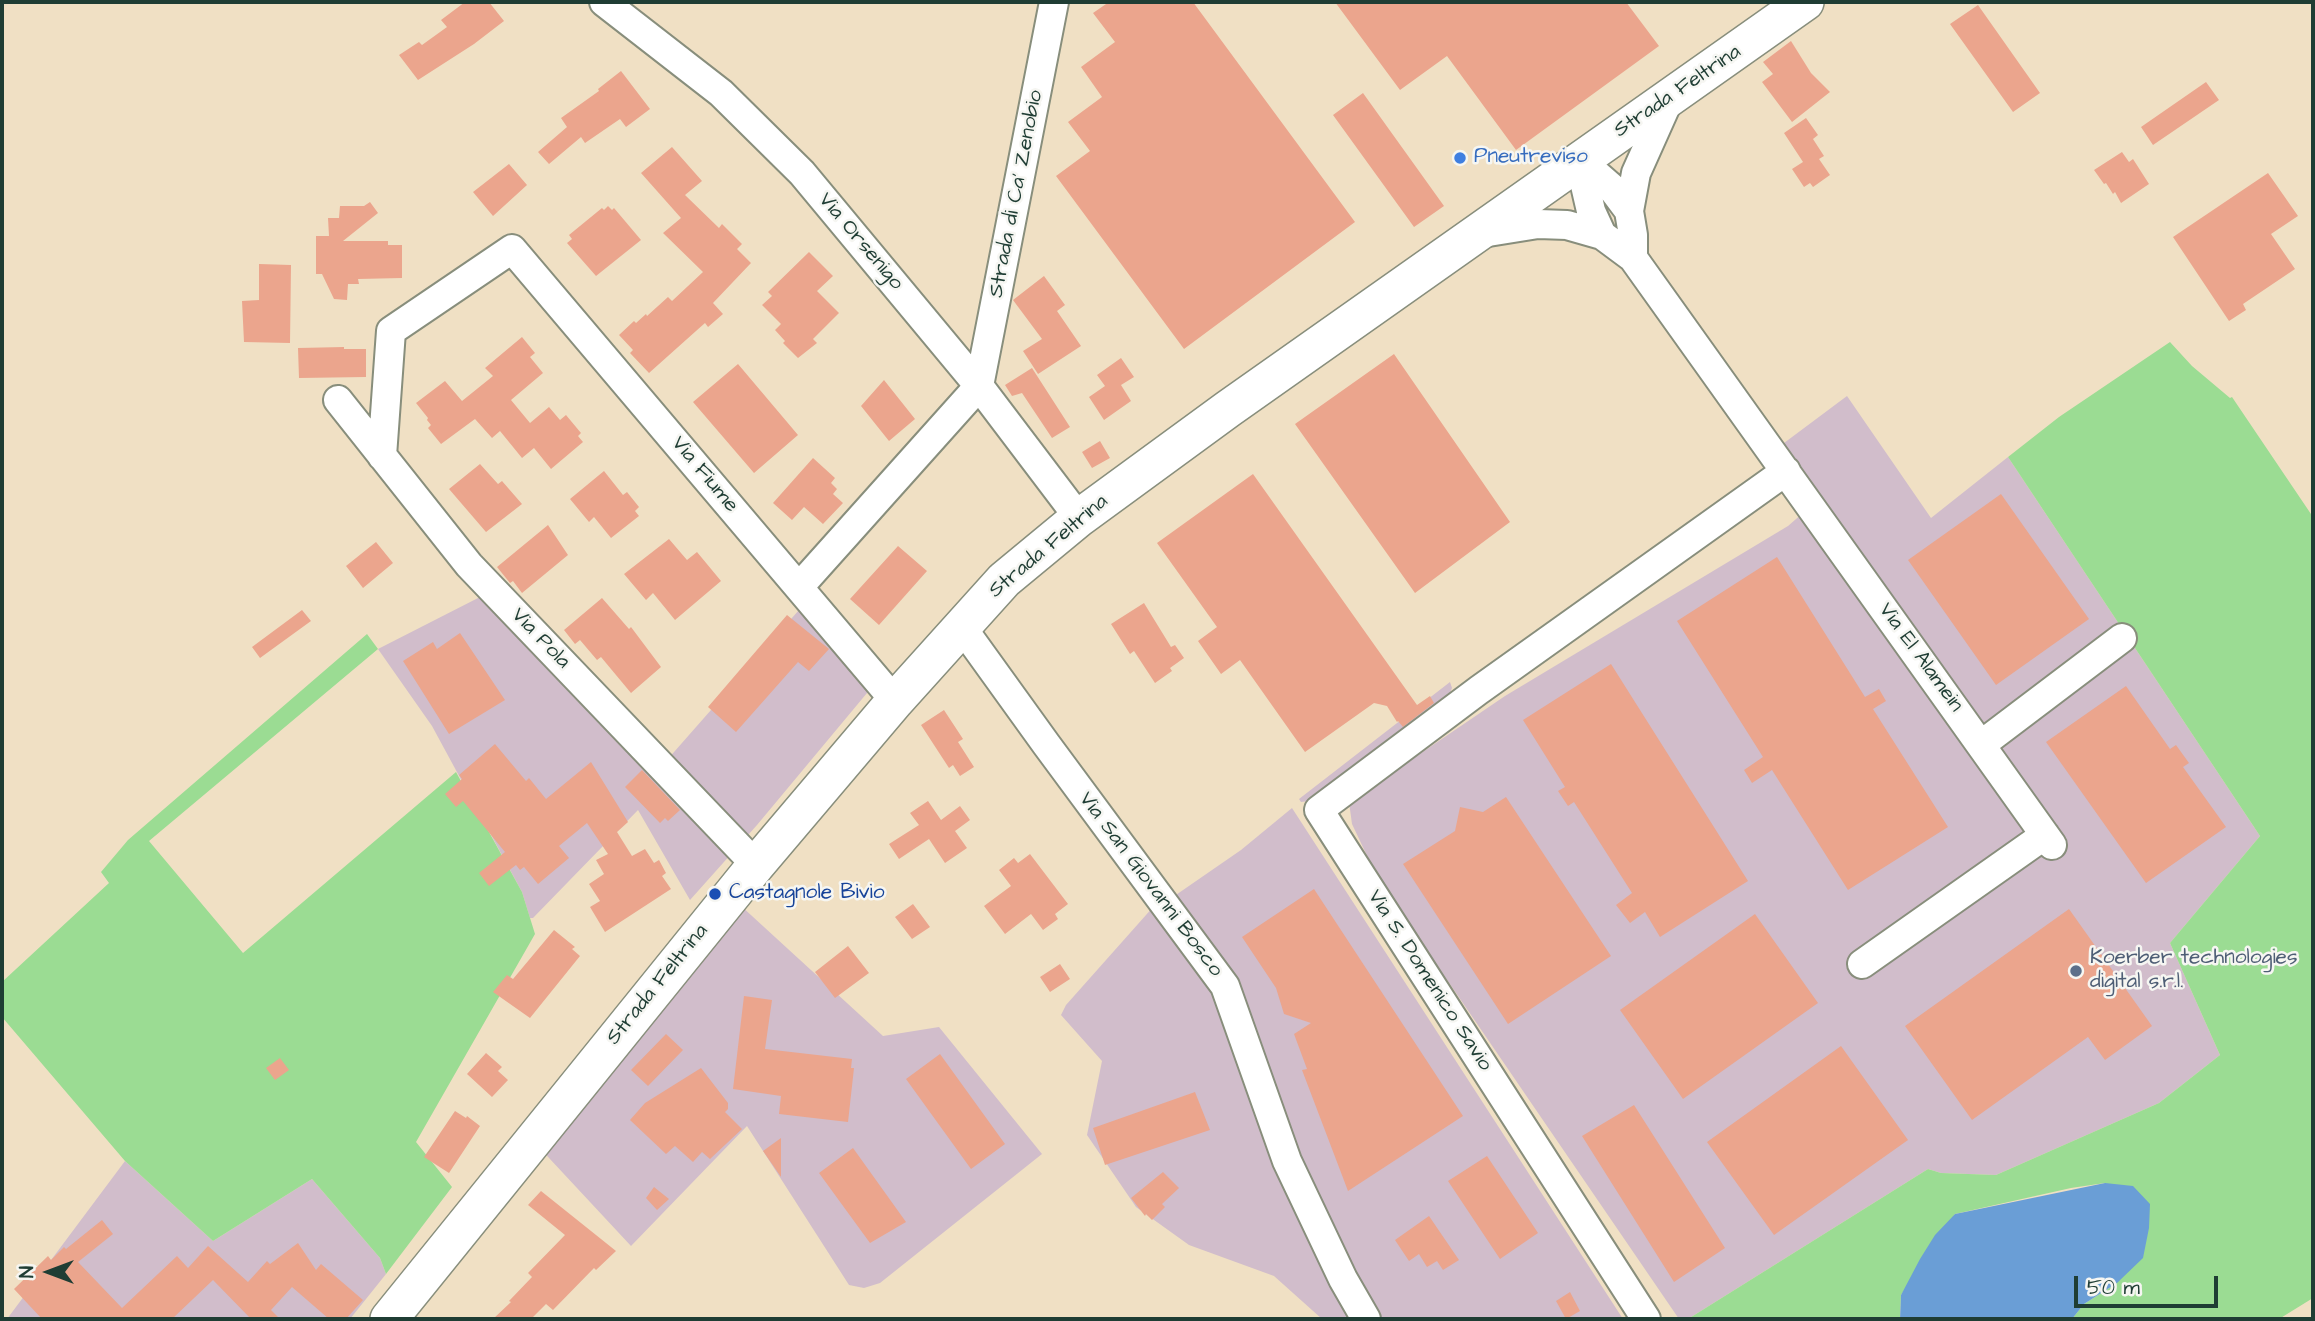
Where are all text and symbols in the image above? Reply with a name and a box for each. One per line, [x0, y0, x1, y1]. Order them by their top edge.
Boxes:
street label: Strada Feltrina [1610, 40, 1746, 144]
street label: Strada di Ca' Zenobio [985, 88, 1049, 300]
place label: Pneutreviso [1474, 145, 1588, 171]
marker: Pneutreviso [1452, 150, 1468, 166]
street label: Via Orsenigo [812, 188, 908, 296]
street label: Via Fiume [665, 432, 743, 518]
street label: Strada Feltrina [984, 490, 1114, 604]
street label: Via El Alamein [1872, 599, 1968, 717]
street label: Via Pola [505, 603, 575, 675]
street label: Via San Giovanni Bosco [1072, 788, 1228, 982]
place label: Castagnole Bivio [729, 881, 884, 907]
marker: Castagnole Bivio [707, 886, 723, 902]
street label: Via S. Domenico Savio [1361, 886, 1497, 1076]
street label: Strada Feltrina [602, 920, 714, 1050]
place label: Koerber technologies digital s.r.l. [2090, 946, 2297, 996]
marker: Koerber technologies digital s.r.l. [2068, 963, 2084, 979]
north arrow [14, 1237, 84, 1307]
scale bar [2077, 1262, 2220, 1306]
text: N [14, 1266, 41, 1278]
text: 50 m [2087, 1273, 2140, 1302]

